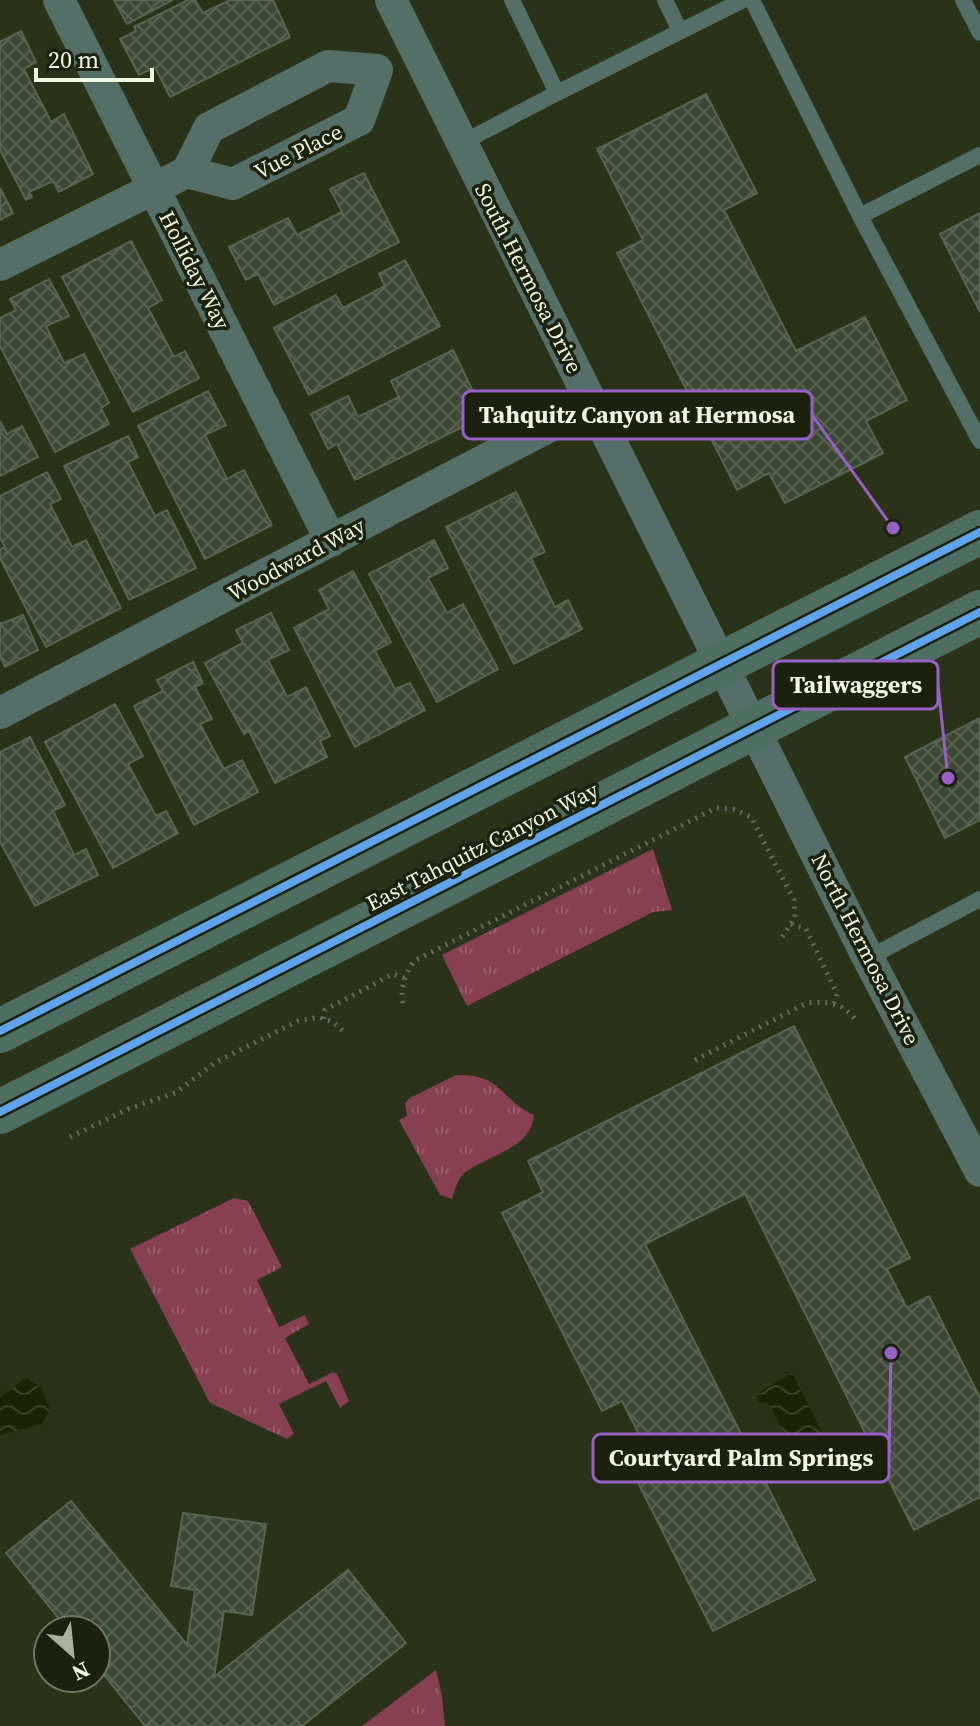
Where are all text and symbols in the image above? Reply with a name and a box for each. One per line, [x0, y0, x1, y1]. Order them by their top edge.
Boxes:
scale bar [36, 32, 152, 82]
text: 20 m [48, 43, 99, 76]
street label: Vue Place [249, 116, 347, 186]
street label: South Hermosa Drive [468, 178, 590, 378]
street label: Holliday Way [152, 206, 238, 335]
callout: Tahquitz Canyon at Hermosa [463, 391, 812, 439]
text: Tahquitz Canyon at Hermosa [479, 398, 795, 431]
street label: Woodward Way [222, 510, 371, 608]
callout: Tailwaggers [773, 661, 938, 709]
text: Tailwaggers [790, 668, 922, 701]
street label: East Tahquitz Canyon Way [361, 774, 604, 918]
street label: North Hermosa Drive [805, 848, 927, 1050]
callout: Courtyard Palm Springs [593, 1434, 889, 1482]
text: Courtyard Palm Springs [609, 1441, 873, 1474]
north arrow [32, 1614, 112, 1694]
text: N [67, 1655, 95, 1689]

